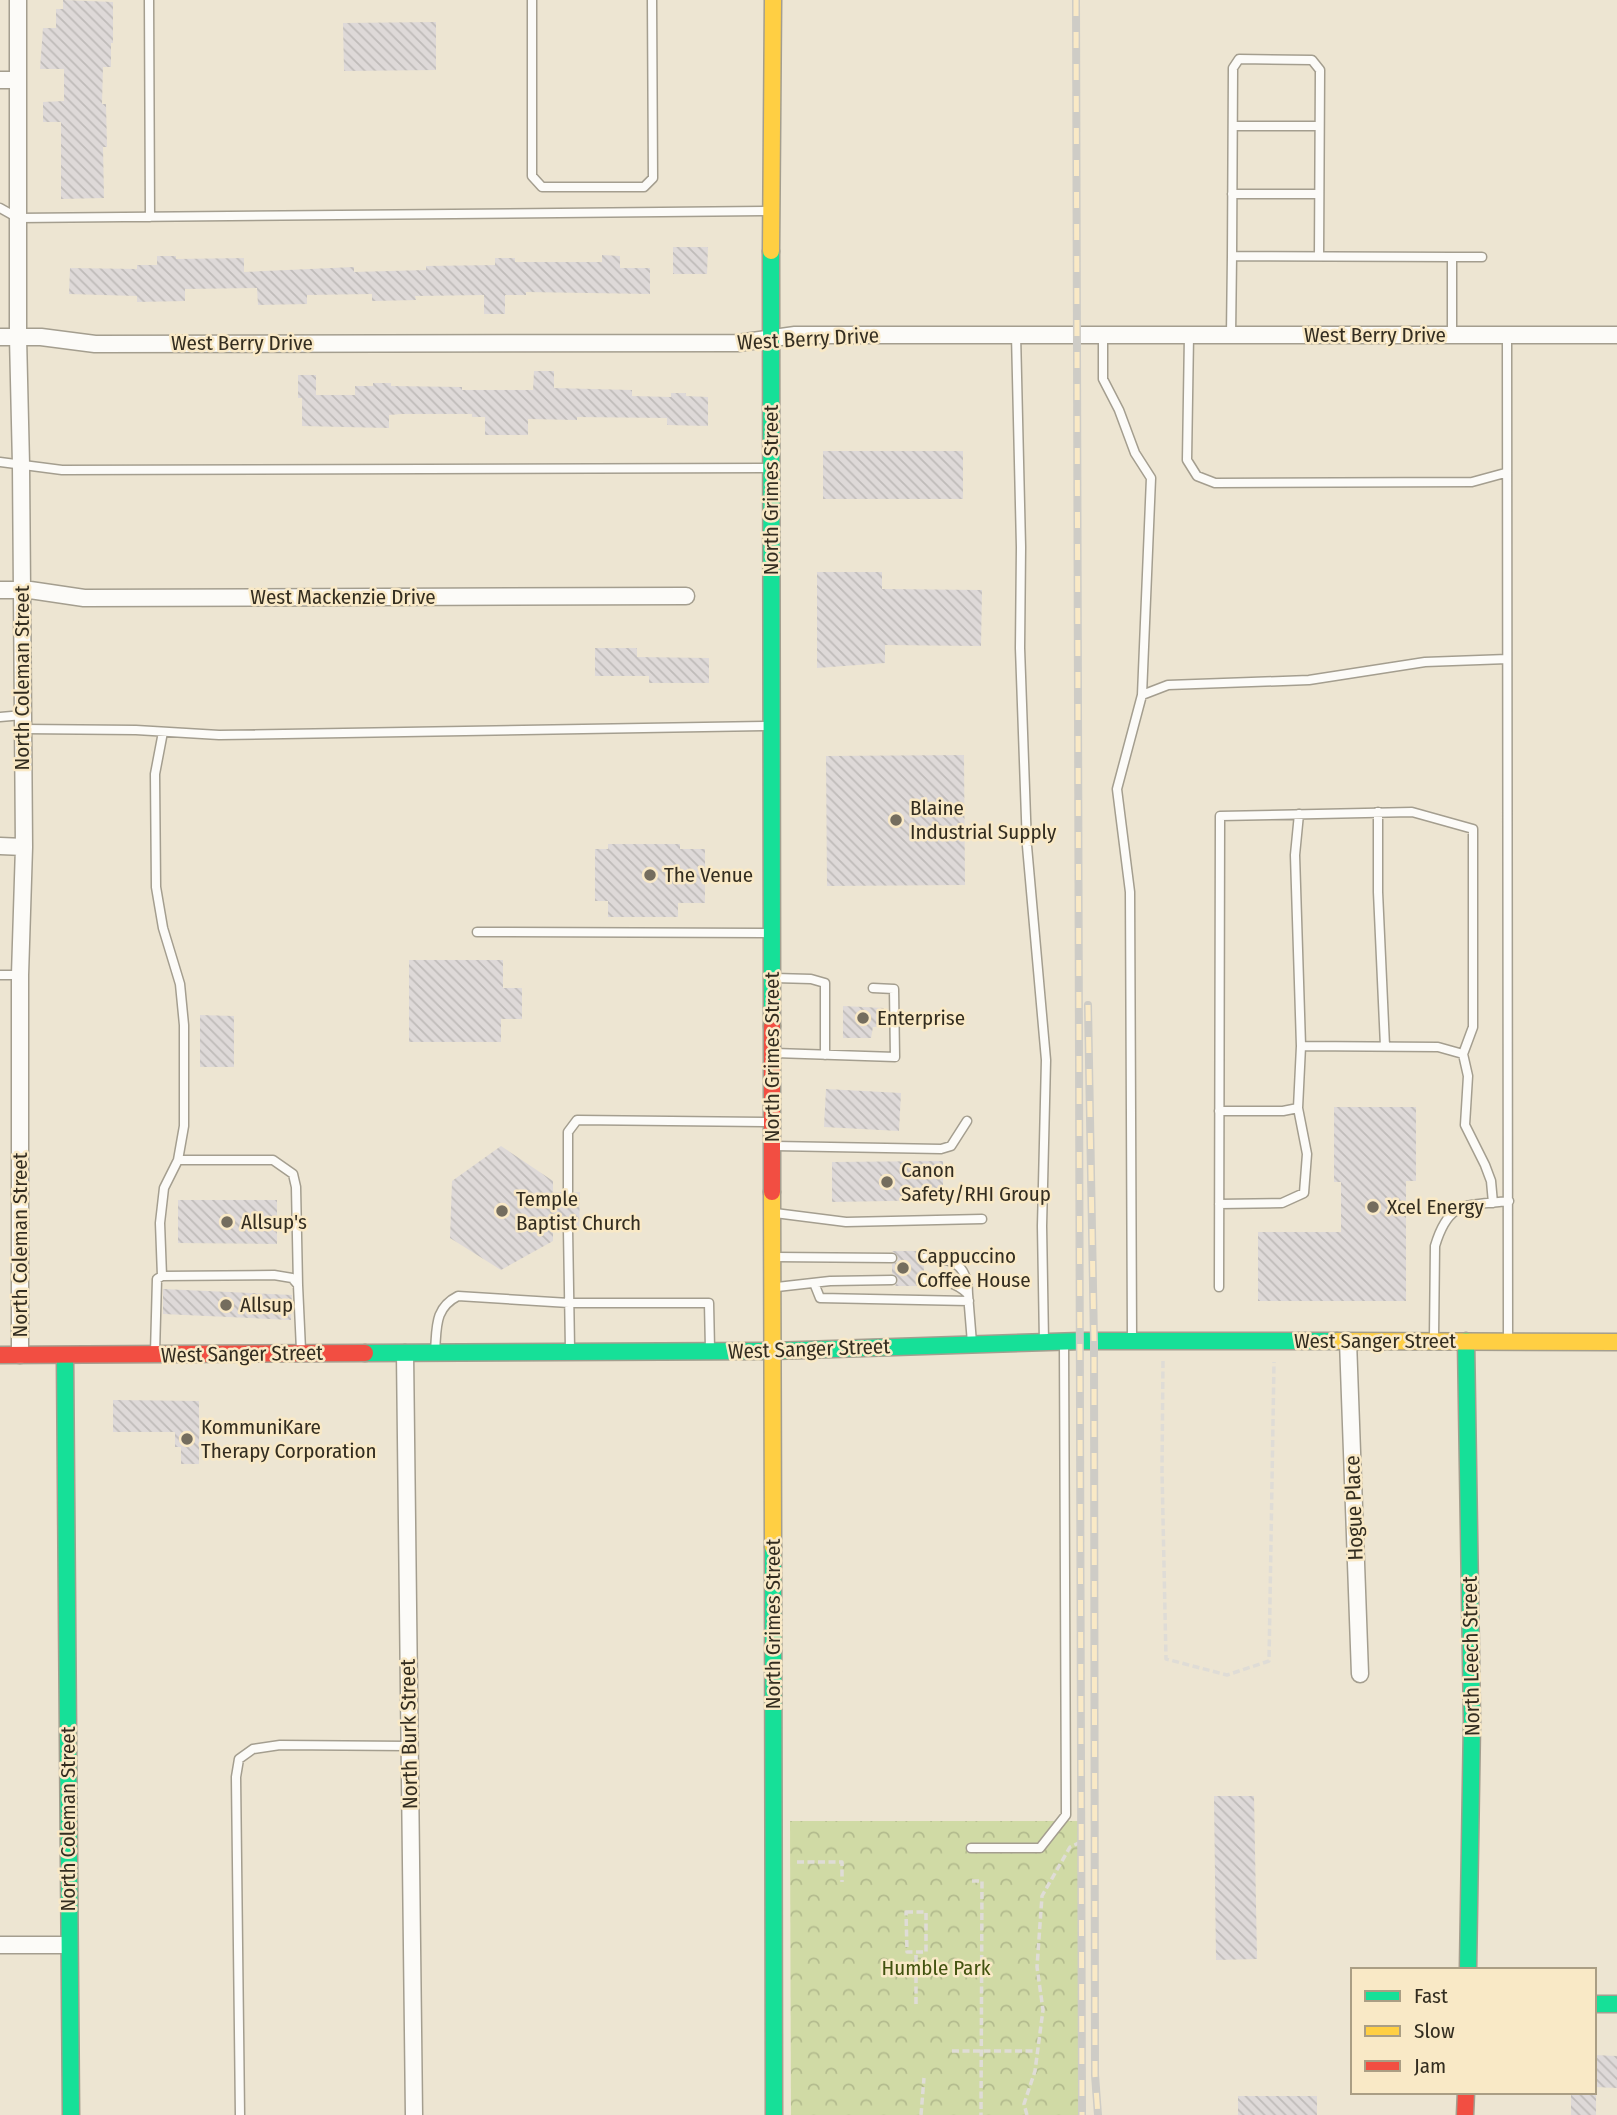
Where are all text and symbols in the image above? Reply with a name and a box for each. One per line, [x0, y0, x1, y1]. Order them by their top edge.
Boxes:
street label: West Berry Drive [736, 322, 880, 356]
street label: West Berry Drive [1304, 322, 1446, 348]
street label: West Berry Drive [171, 330, 313, 356]
street label: North Grimes Street [758, 405, 784, 575]
street label: West Mackenzie Drive [250, 584, 436, 610]
street label: North Coleman Street [9, 585, 35, 771]
place label: Blaine Industrial Supply [910, 795, 1057, 845]
marker: Blaine Industrial Supply [888, 812, 904, 828]
place label: The Venue [664, 862, 753, 888]
marker: The Venue [642, 867, 658, 883]
street label: North Grimes Street [759, 972, 785, 1142]
place label: Enterprise [877, 1005, 965, 1031]
marker: Enterprise [855, 1010, 871, 1026]
street label: North Coleman Street [7, 1152, 33, 1338]
place label: Canon Safety/RHI Group [901, 1157, 1051, 1207]
marker: Canon Safety/RHI Group [879, 1174, 895, 1190]
place label: Temple Baptist Church [516, 1186, 641, 1236]
place label: Xcel Energy [1387, 1194, 1484, 1220]
marker: Xcel Energy [1365, 1199, 1381, 1215]
marker: Temple Baptist Church [494, 1203, 510, 1219]
place label: Allsup's [241, 1209, 307, 1235]
marker: Allsup's [219, 1214, 235, 1230]
place label: Cappuccino Coffee House [917, 1243, 1031, 1293]
marker: Cappuccino Coffee House [895, 1260, 911, 1276]
place label: Allsup [240, 1292, 293, 1318]
marker: Allsup [218, 1297, 234, 1313]
street label: West Sanger Street [1294, 1328, 1456, 1354]
street label: West Sanger Street [727, 1333, 891, 1365]
street label: West Sanger Street [161, 1340, 323, 1368]
place label: KommuniKare Therapy Corporation [201, 1414, 377, 1464]
marker: KommuniKare Therapy Corporation [179, 1431, 195, 1447]
street label: Hogue Place [1339, 1455, 1369, 1561]
street label: North Grimes Street [760, 1539, 786, 1709]
street label: North Leech Street [1457, 1576, 1485, 1736]
street label: North Burk Street [395, 1659, 423, 1809]
street label: North Coleman Street [55, 1726, 81, 1912]
park label: Humble Park [881, 1955, 991, 1981]
legend [1351, 1968, 1596, 2094]
text: Fast [1414, 1983, 1448, 2009]
text: Slow [1414, 2018, 1455, 2044]
text: Jam [1414, 2053, 1446, 2079]

